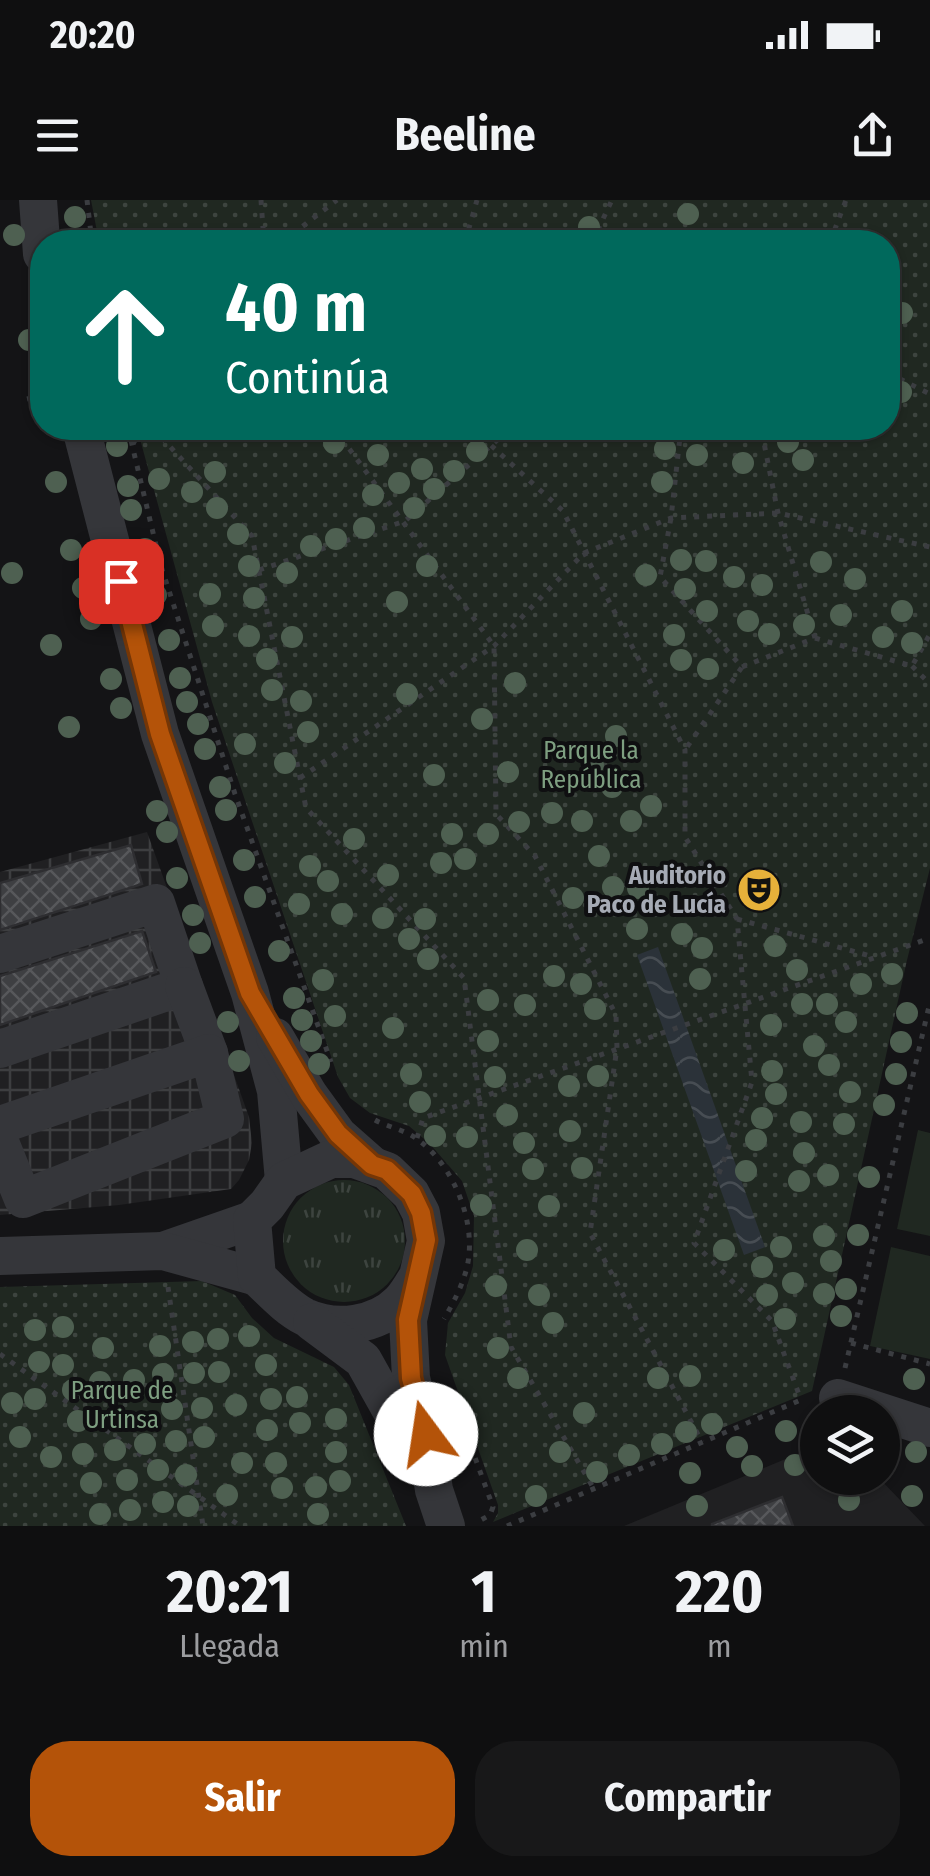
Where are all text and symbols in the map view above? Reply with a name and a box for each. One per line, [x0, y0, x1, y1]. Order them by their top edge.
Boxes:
text: 20:20 [50, 12, 135, 58]
icon: menu [30, 108, 85, 163]
text: Beeline [394, 108, 536, 162]
icon: share [845, 108, 900, 163]
text: 40 m [225, 266, 367, 350]
icon: ahead [60, 270, 190, 400]
text: Continúa [225, 351, 390, 405]
pin [79, 539, 164, 624]
icon: arrive [94, 554, 149, 609]
park label: Parque la República [541, 736, 641, 795]
place label: Auditorio Paco de Lucía [587, 861, 726, 920]
theatre icon: Auditorio Paco de Lucía [736, 867, 782, 913]
park label: Parque de Urtinsa [71, 1376, 173, 1435]
position arrow [374, 1382, 478, 1486]
map controls [800, 1395, 900, 1495]
button: layers [800, 1395, 900, 1495]
text: 20:21 [166, 1556, 293, 1628]
text: 1 [471, 1556, 497, 1628]
text: 220 [675, 1556, 764, 1628]
text: Llegada [179, 1627, 280, 1665]
text: min [459, 1627, 509, 1665]
text: m [707, 1627, 732, 1665]
button: Salir [30, 1741, 455, 1856]
button: Compartir [475, 1741, 900, 1856]

